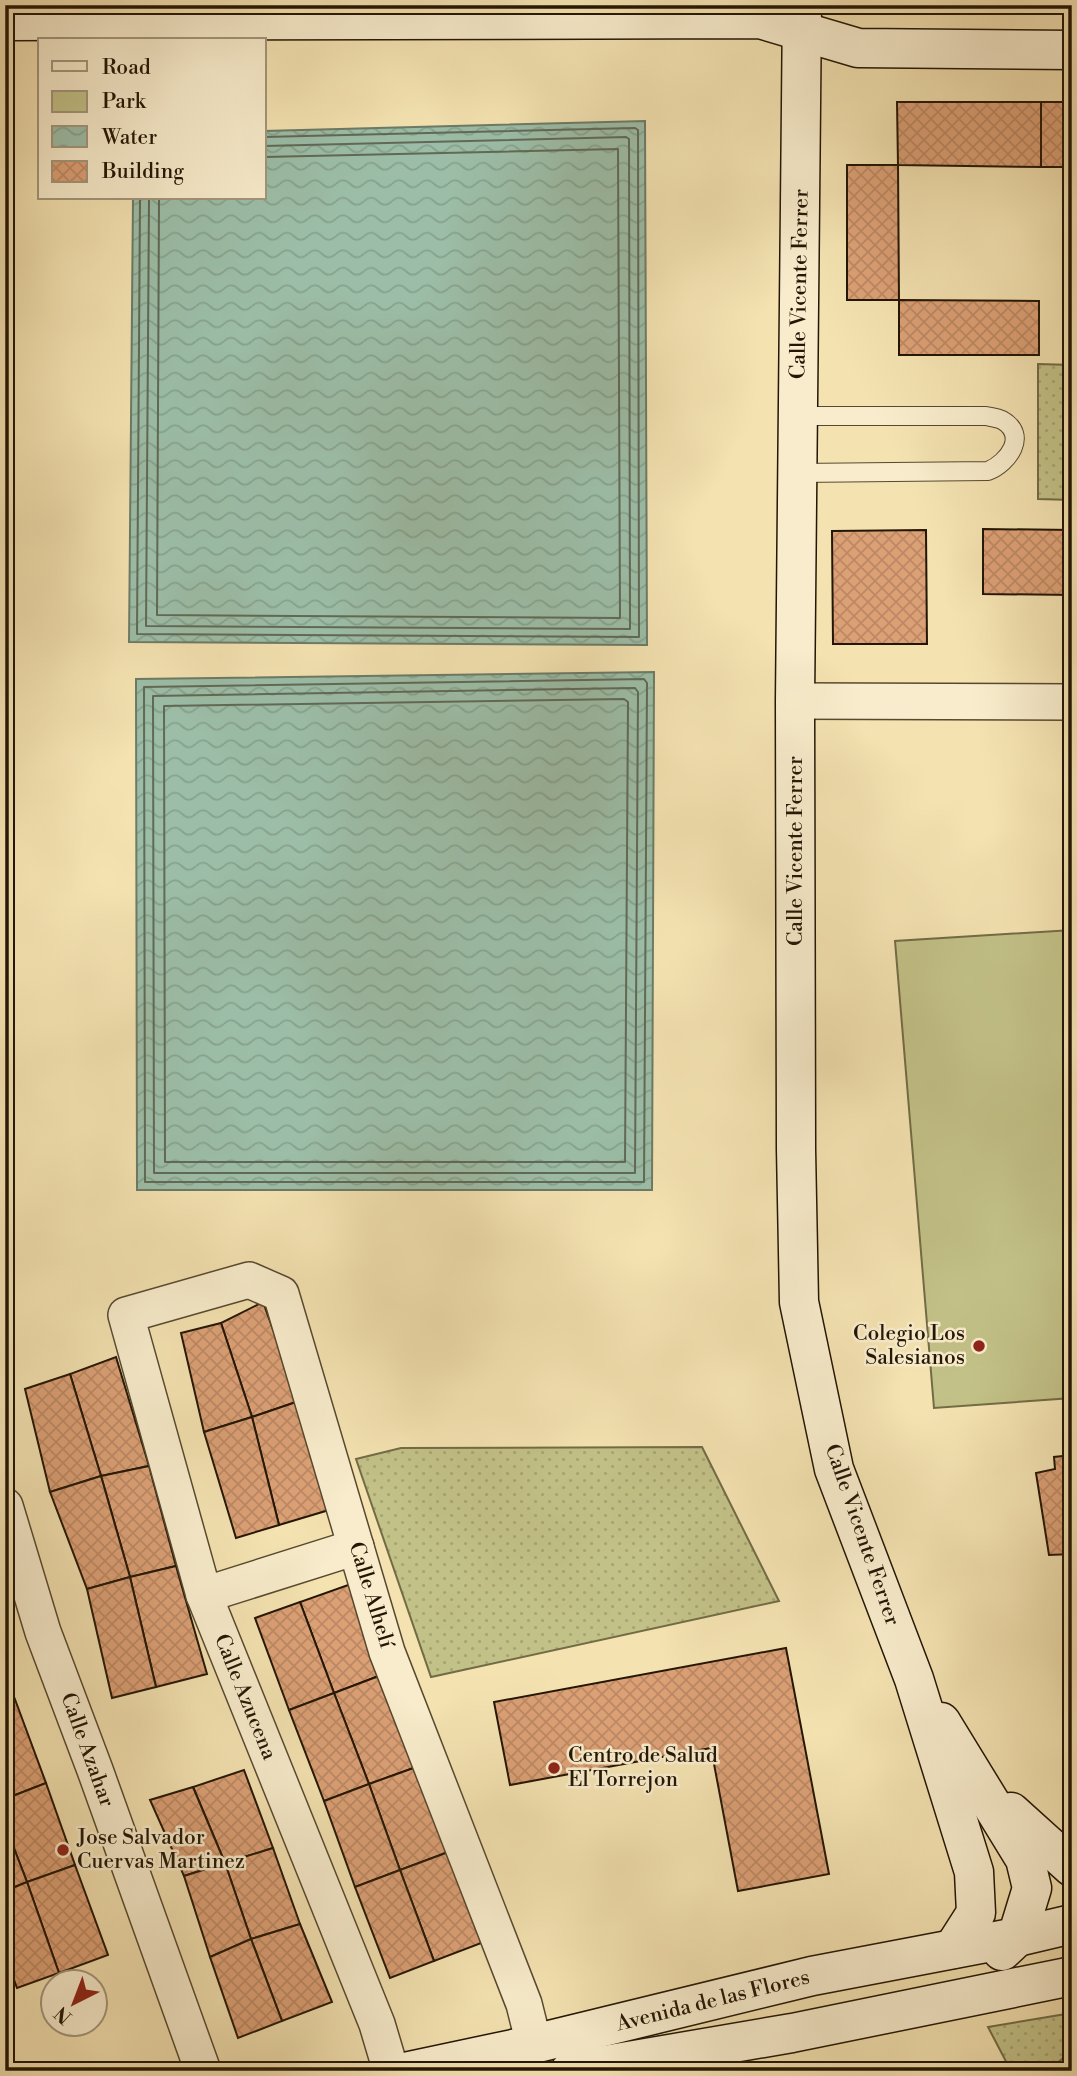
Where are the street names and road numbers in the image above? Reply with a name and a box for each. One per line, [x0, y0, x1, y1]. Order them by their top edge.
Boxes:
street label: Calle Vicente Ferrer [785, 189, 815, 379]
street label: Calle Vicente Ferrer [783, 756, 809, 946]
street label: Calle Vicente Ferrer [819, 1441, 905, 1629]
street label: Calle Alhelí [343, 1539, 400, 1652]
street label: Calle Azucena [208, 1630, 282, 1764]
street label: Calle Azahar [54, 1689, 120, 1811]
street label: Avenida de las Flores [613, 1964, 812, 2038]

